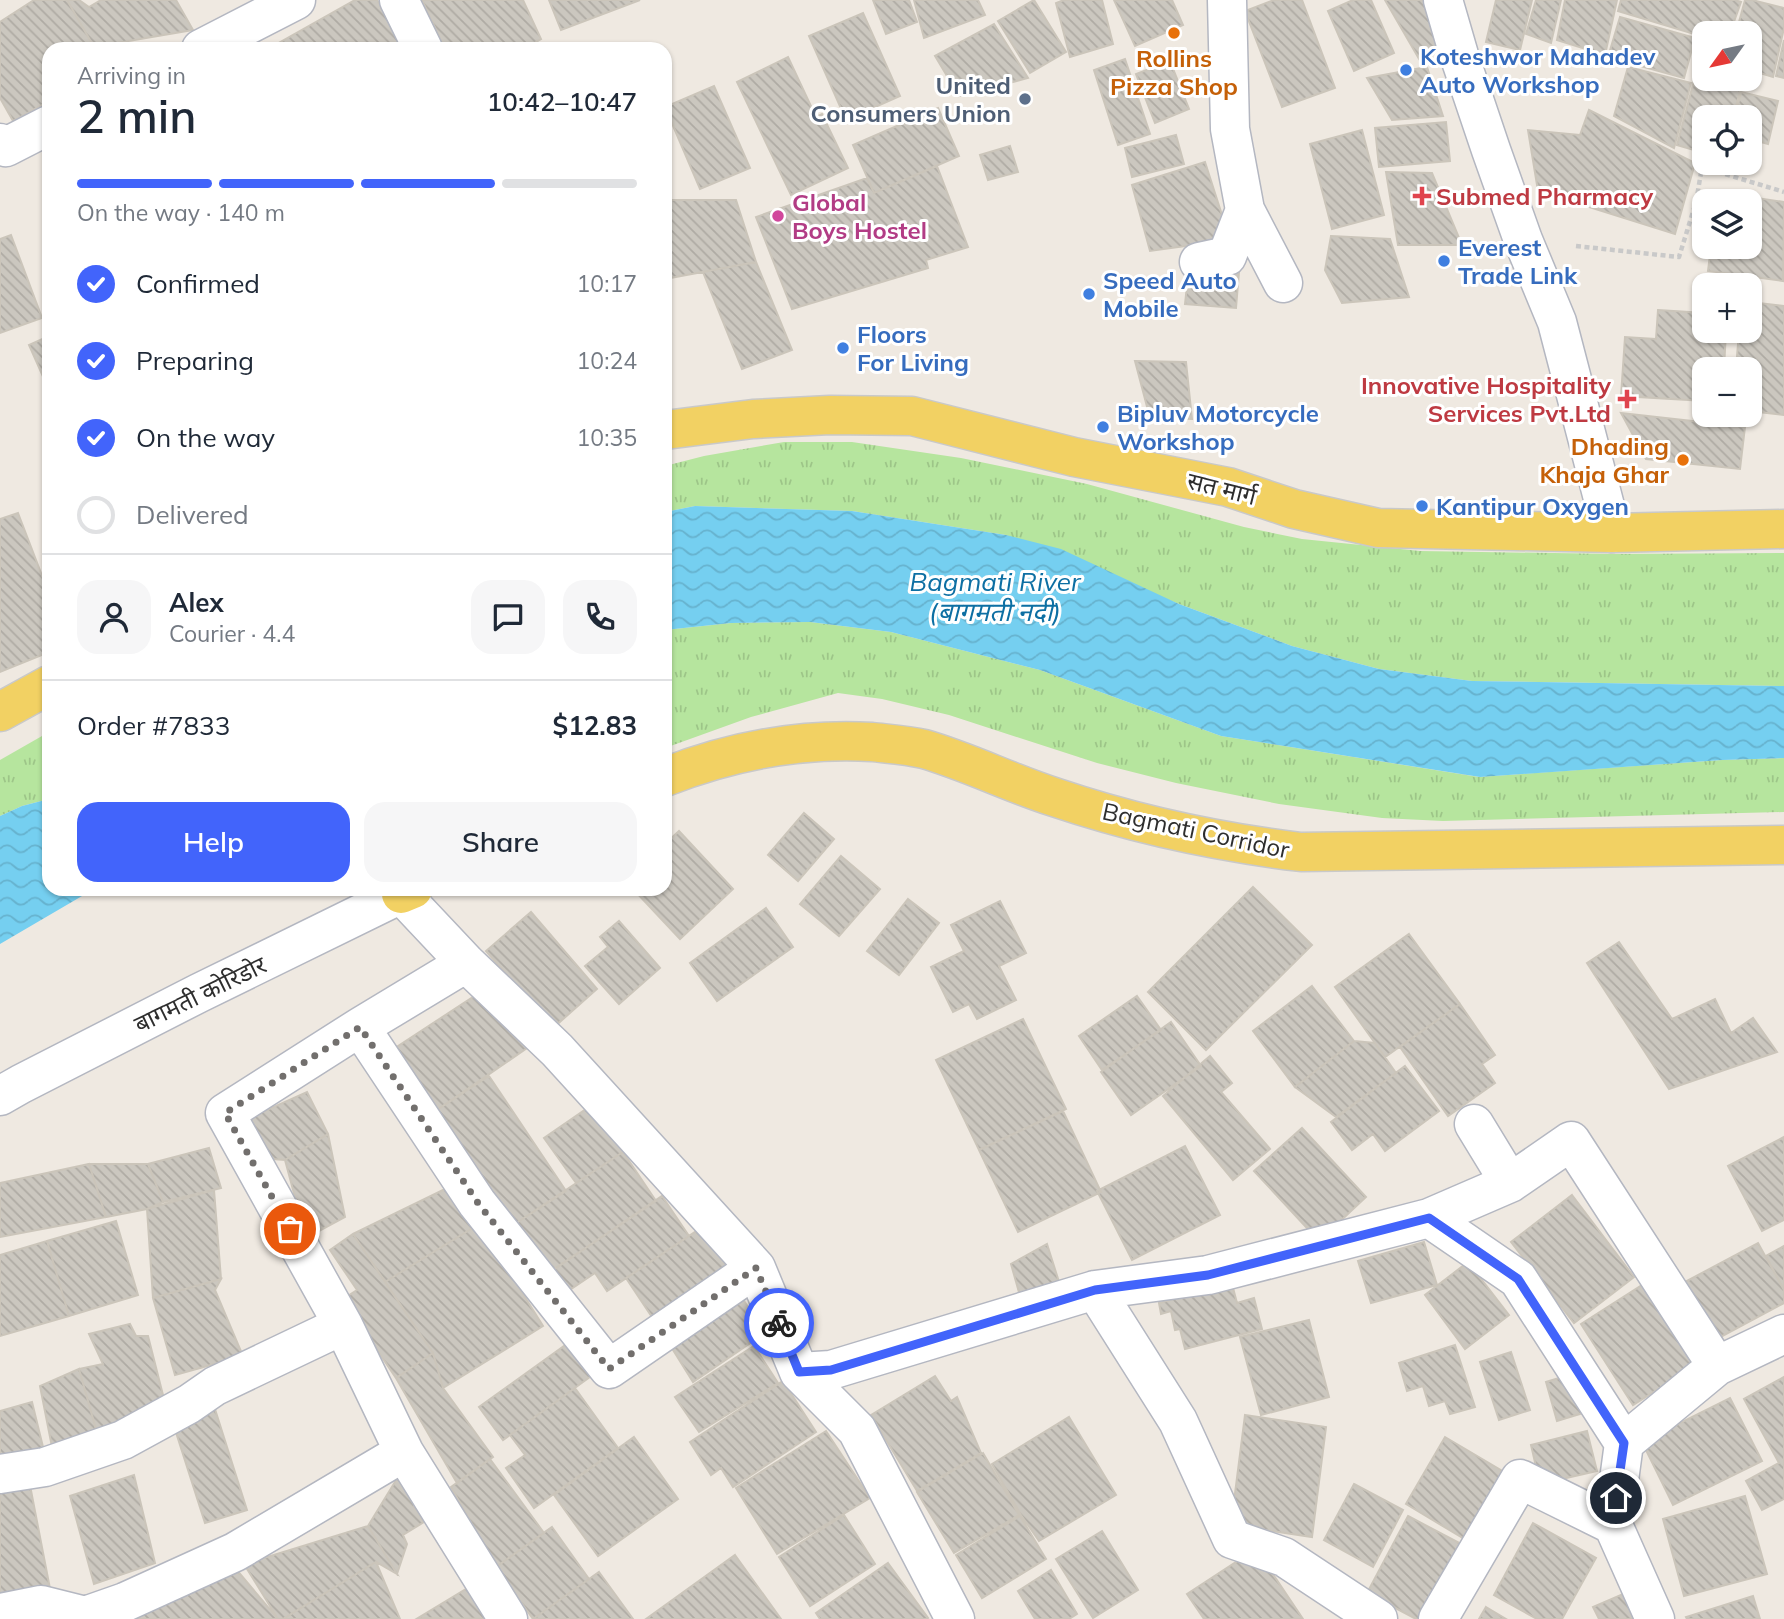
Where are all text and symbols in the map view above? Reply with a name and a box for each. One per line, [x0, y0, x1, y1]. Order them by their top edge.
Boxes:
north arrow [1692, 21, 1762, 91]
map controls [1692, 21, 1762, 427]
marker: Rollins Pizza Shop [1166, 25, 1182, 41]
place label: Koteshwor Mahadev Auto Workshop [1420, 41, 1656, 99]
place label: Rollins Pizza Shop [1110, 43, 1238, 101]
text: Arriving in [77, 61, 186, 90]
marker: Koteshwor Mahadev Auto Workshop [1398, 62, 1414, 78]
place label: United Consumers Union [811, 70, 1011, 128]
text: 10:42–10:47 [487, 85, 637, 118]
text: 2 min [77, 87, 196, 145]
marker: United Consumers Union [1017, 91, 1033, 107]
button: locate [1692, 105, 1762, 175]
place label: Submed Pharmacy [1436, 181, 1654, 211]
place label: Global Boys Hostel [792, 187, 927, 245]
marker: Submed Pharmacy [1414, 188, 1430, 204]
button: layers [1692, 189, 1762, 259]
text: On the way · 140 m [77, 198, 285, 227]
marker: Global Boys Hostel [770, 208, 786, 224]
place label: Everest Trade Link [1458, 232, 1578, 290]
marker: Everest Trade Link [1436, 253, 1452, 269]
icon: check [77, 265, 115, 303]
place label: Speed Auto Mobile [1103, 265, 1237, 323]
text: Confirmed [136, 267, 260, 300]
text: 10:17 [577, 269, 637, 298]
button: + [1692, 273, 1762, 343]
marker: Speed Auto Mobile [1081, 286, 1097, 302]
place label: Floors For Living [857, 319, 969, 377]
marker: Floors For Living [835, 340, 851, 356]
icon: check [77, 342, 115, 380]
text: Preparing [136, 344, 254, 377]
text: 10:24 [577, 346, 637, 375]
button: − [1692, 357, 1762, 427]
place label: Innovative Hospitality Services Pvt.Ltd [1361, 370, 1612, 428]
marker: Innovative Hospitality Services Pvt.Ltd [1617, 389, 1637, 409]
place label: Bipluv Motorcycle Workshop [1117, 398, 1319, 456]
icon: check [77, 419, 115, 457]
marker: Bipluv Motorcycle Workshop [1095, 419, 1111, 435]
text: On the way [136, 421, 275, 454]
text: 10:35 [577, 423, 637, 452]
place label: Dhading Khaja Ghar [1539, 431, 1670, 489]
marker: Dhading Khaja Ghar [1675, 452, 1691, 468]
street label: सत मार्ग [1184, 465, 1261, 511]
place label: Kantipur Oxygen [1436, 491, 1629, 521]
text: Delivered [136, 498, 249, 531]
marker: Kantipur Oxygen [1414, 498, 1430, 514]
water label: Bagmati River (बागमती नदी) [910, 565, 1082, 628]
button: person [77, 580, 151, 654]
button: chat [471, 580, 545, 654]
button: phone [563, 580, 637, 654]
text: Alex [169, 586, 224, 619]
text: Courier · 4.4 [169, 619, 295, 648]
text: Order #7833 [77, 709, 230, 742]
text: $12.83 [553, 709, 637, 742]
street label: Bagmati Corridor [1100, 796, 1292, 865]
button: Help [77, 802, 350, 882]
button: Share [364, 802, 637, 882]
street label: बागमती कोरिडोर [129, 949, 272, 1039]
pin [260, 1199, 320, 1259]
icon: bag [271, 1210, 309, 1248]
courier [744, 1288, 814, 1358]
icon: bike [760, 1304, 798, 1342]
pin [1586, 1468, 1646, 1528]
icon: home [1597, 1479, 1635, 1517]

